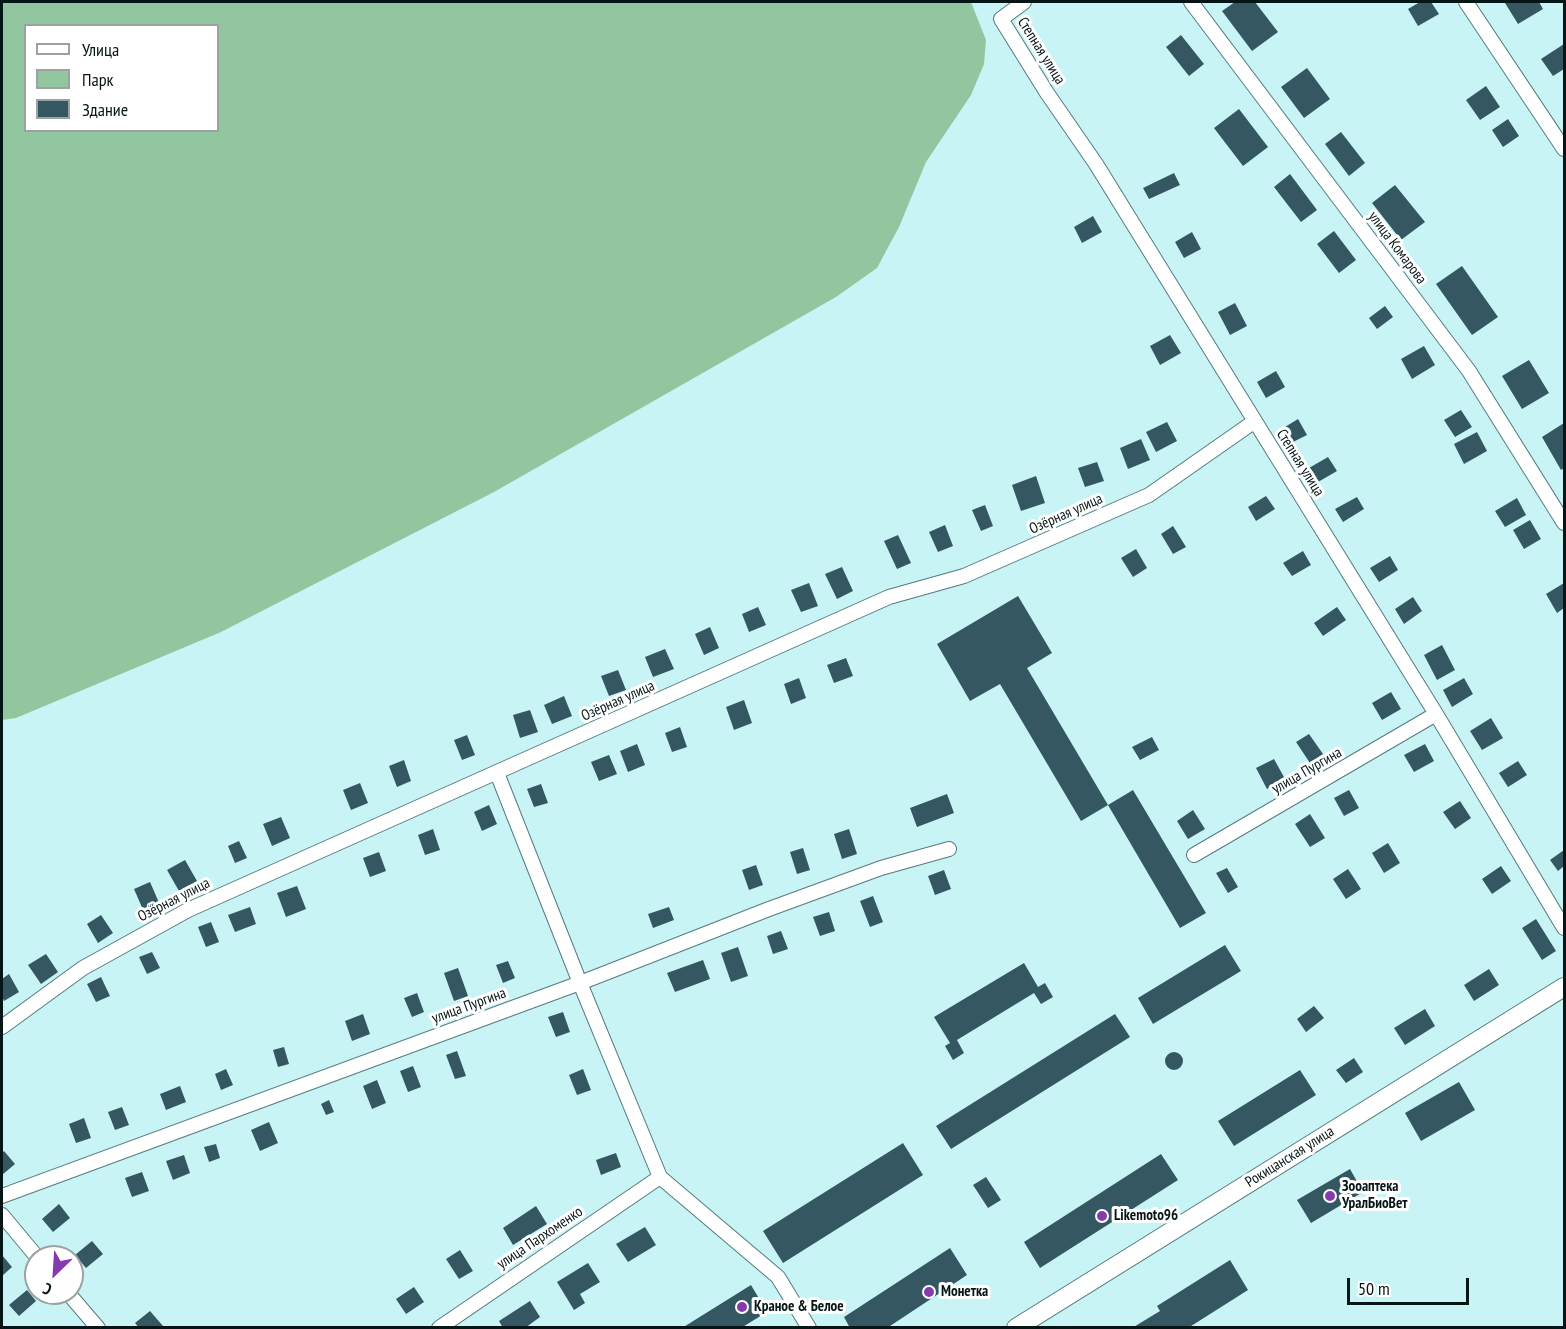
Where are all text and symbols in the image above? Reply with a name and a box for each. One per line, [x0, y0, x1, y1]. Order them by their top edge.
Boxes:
street label: Степная улица [1013, 14, 1069, 88]
legend [24, 24, 219, 132]
text: Улица [82, 38, 119, 61]
text: Парк [82, 68, 113, 91]
text: Здание [82, 98, 128, 121]
street label: улица Комарова [1364, 208, 1430, 288]
street label: Степная улица [1272, 426, 1328, 500]
street label: Озёрная улица [1026, 490, 1106, 538]
street label: Озёрная улица [578, 677, 658, 725]
street label: улица Пургина [1269, 744, 1345, 798]
street label: Озёрная улица [135, 874, 213, 926]
street label: улица Пургина [429, 984, 509, 1028]
street label: Рокицанская улица [1242, 1123, 1338, 1191]
place label: Зооаптека УралБиоВет [1342, 1178, 1408, 1213]
marker: Зооаптека УралБиоВет [1323, 1189, 1337, 1203]
street label: улица Пархоменко [494, 1203, 586, 1273]
place label: Likemoto96 [1114, 1207, 1178, 1225]
marker: Likemoto96 [1095, 1209, 1109, 1223]
north arrow [24, 1245, 84, 1305]
scale bar [1350, 1266, 1472, 1304]
text: 50 m [1358, 1277, 1390, 1300]
text: С [40, 1279, 55, 1300]
place label: Монетка [941, 1283, 988, 1301]
marker: Монетка [922, 1285, 936, 1299]
place label: Краное & Белое [754, 1298, 844, 1316]
marker: Краное & Белое [735, 1300, 749, 1314]

